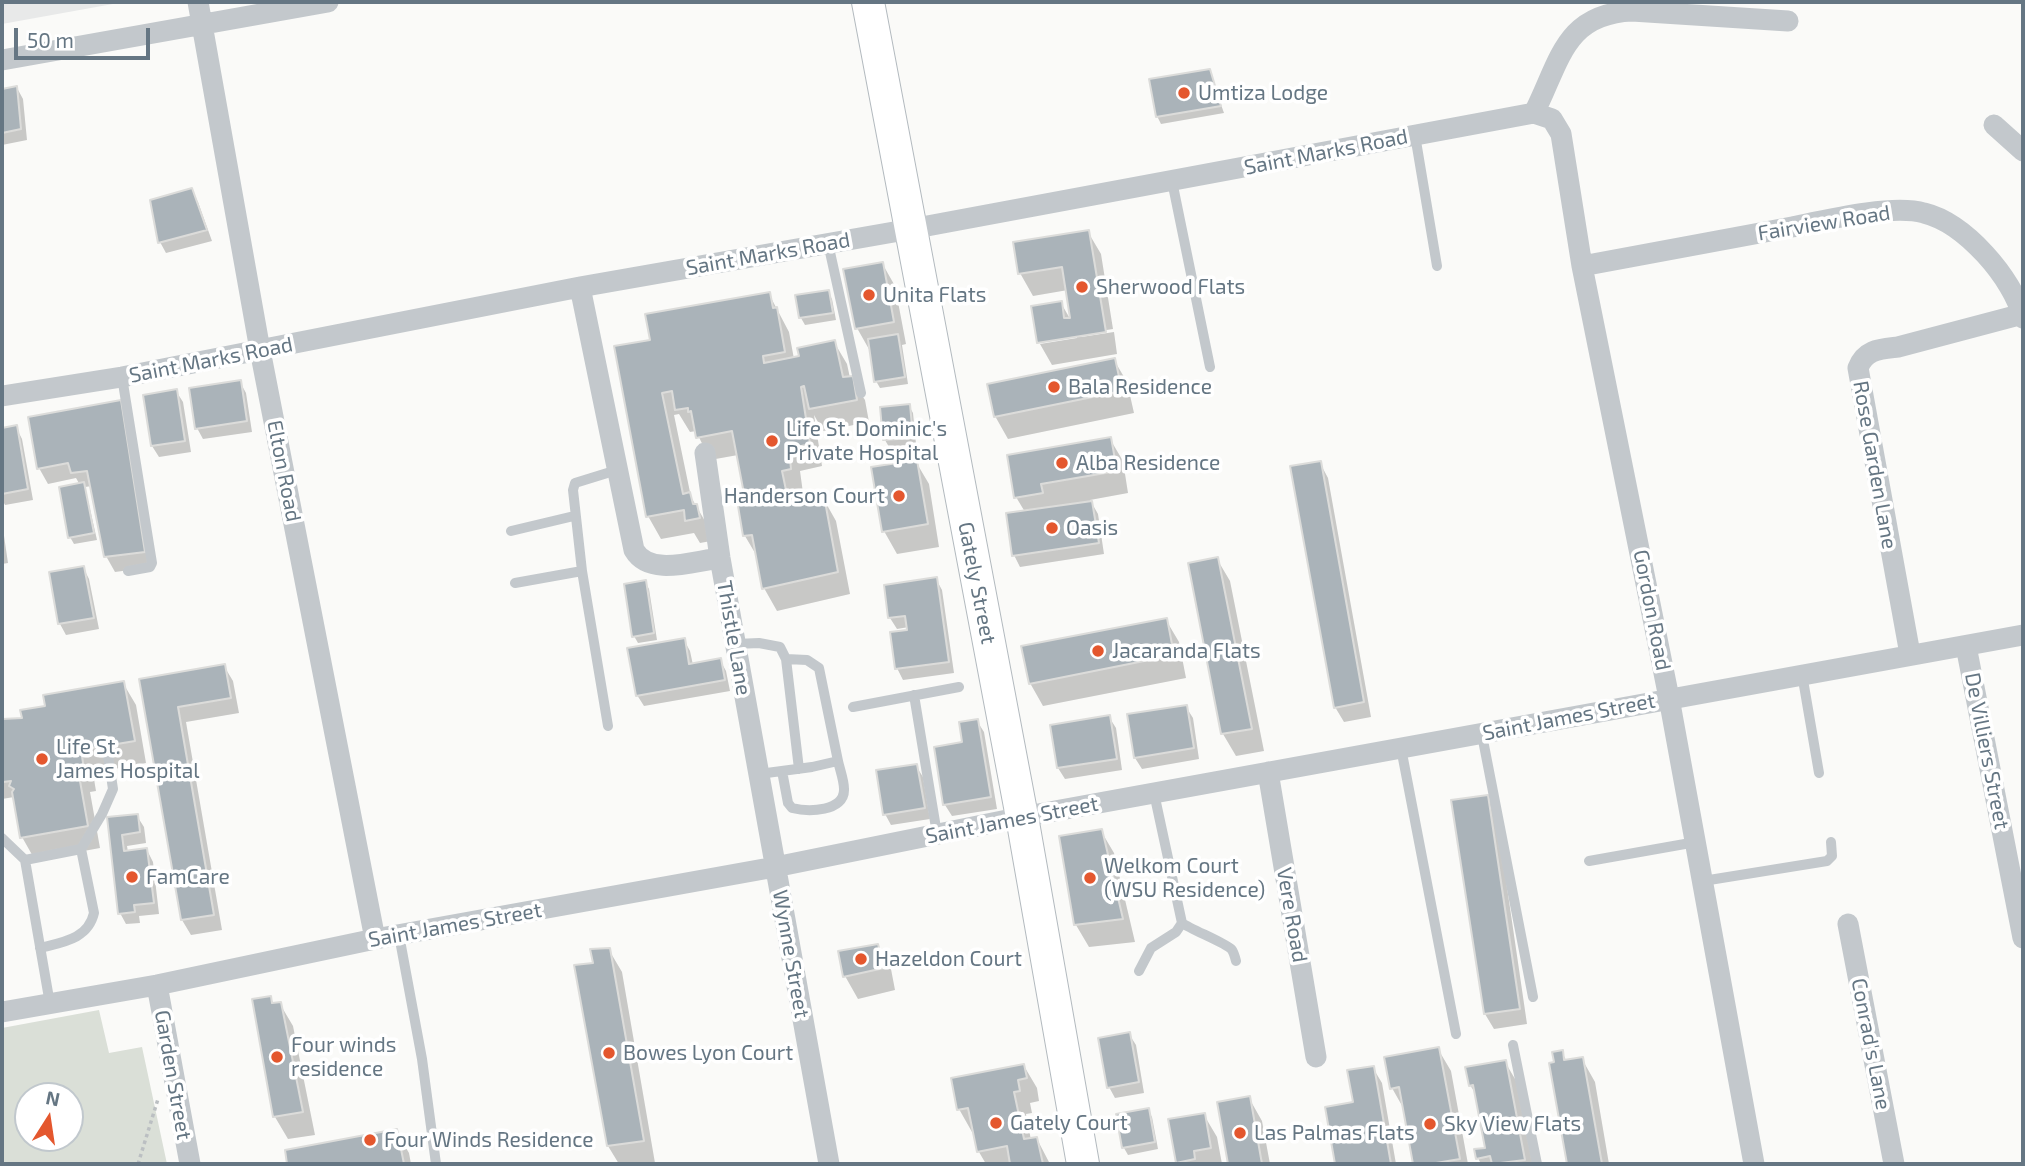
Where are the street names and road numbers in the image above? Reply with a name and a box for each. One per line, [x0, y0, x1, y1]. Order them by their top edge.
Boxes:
street label: Saint Marks Road [1242, 124, 1410, 180]
street label: Fairview Road [1756, 200, 1892, 246]
street label: Saint Marks Road [684, 227, 852, 281]
street label: Saint Marks Road [127, 332, 295, 388]
street label: Rose Garden Lane [1848, 379, 1902, 551]
street label: Elton Road [262, 418, 306, 524]
street label: Gately Street [953, 520, 1001, 646]
street label: Gordon Road [1628, 547, 1676, 673]
street label: Thistle Lane [711, 579, 757, 697]
street label: De Villiers Street [1959, 671, 2015, 831]
street label: Saint James Street [1480, 688, 1658, 746]
street label: Saint James Street [923, 791, 1101, 849]
street label: Vere Road [1271, 866, 1313, 964]
street label: Wynne Street [767, 888, 815, 1020]
street label: Saint James Street [366, 897, 544, 953]
street label: Conrad's Lane [1846, 976, 1896, 1112]
street label: Garden Street [149, 1008, 197, 1142]

